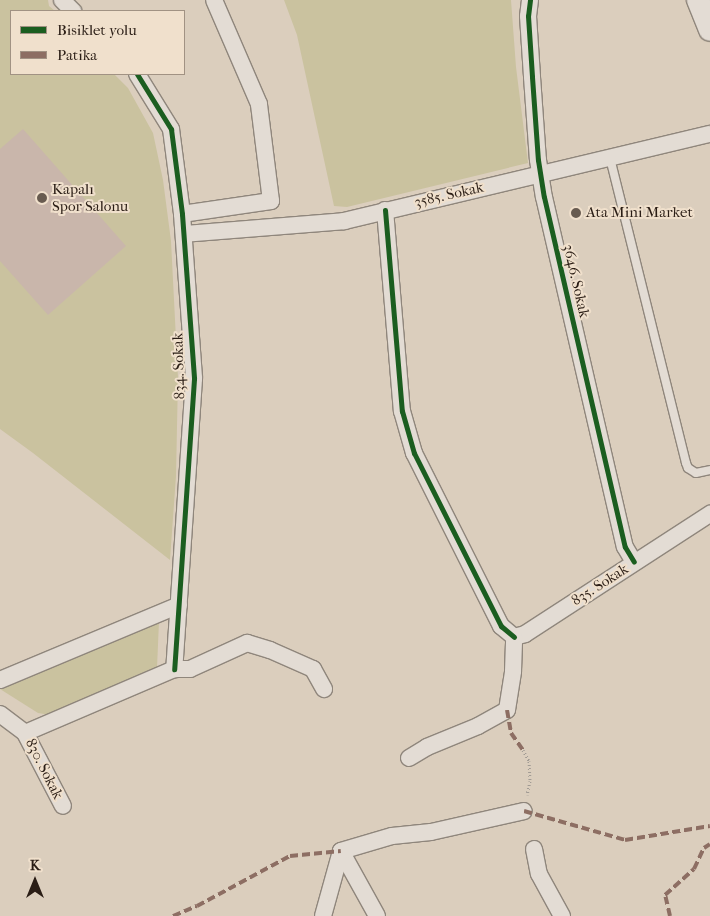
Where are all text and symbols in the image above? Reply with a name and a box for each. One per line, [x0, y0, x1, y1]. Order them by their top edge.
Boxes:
legend [10, 10, 185, 75]
text: Bisiklet yolu [57, 21, 137, 39]
text: Patika [57, 46, 97, 64]
street label: 3585. Sokak [413, 178, 485, 212]
place label: Kapalı Spor Salonu [52, 180, 128, 215]
marker: Kapalı Spor Salonu [36, 192, 48, 204]
place label: Ata Mini Market [586, 204, 693, 222]
marker: Ata Mini Market [570, 207, 582, 219]
street label: 3646. Sokak [559, 242, 593, 320]
street label: 834. Sokak [169, 332, 189, 400]
street label: 835. Sokak [568, 560, 632, 610]
street label: 830. Sokak [21, 736, 67, 802]
north arrow [10, 856, 60, 906]
text: K [30, 857, 40, 874]

